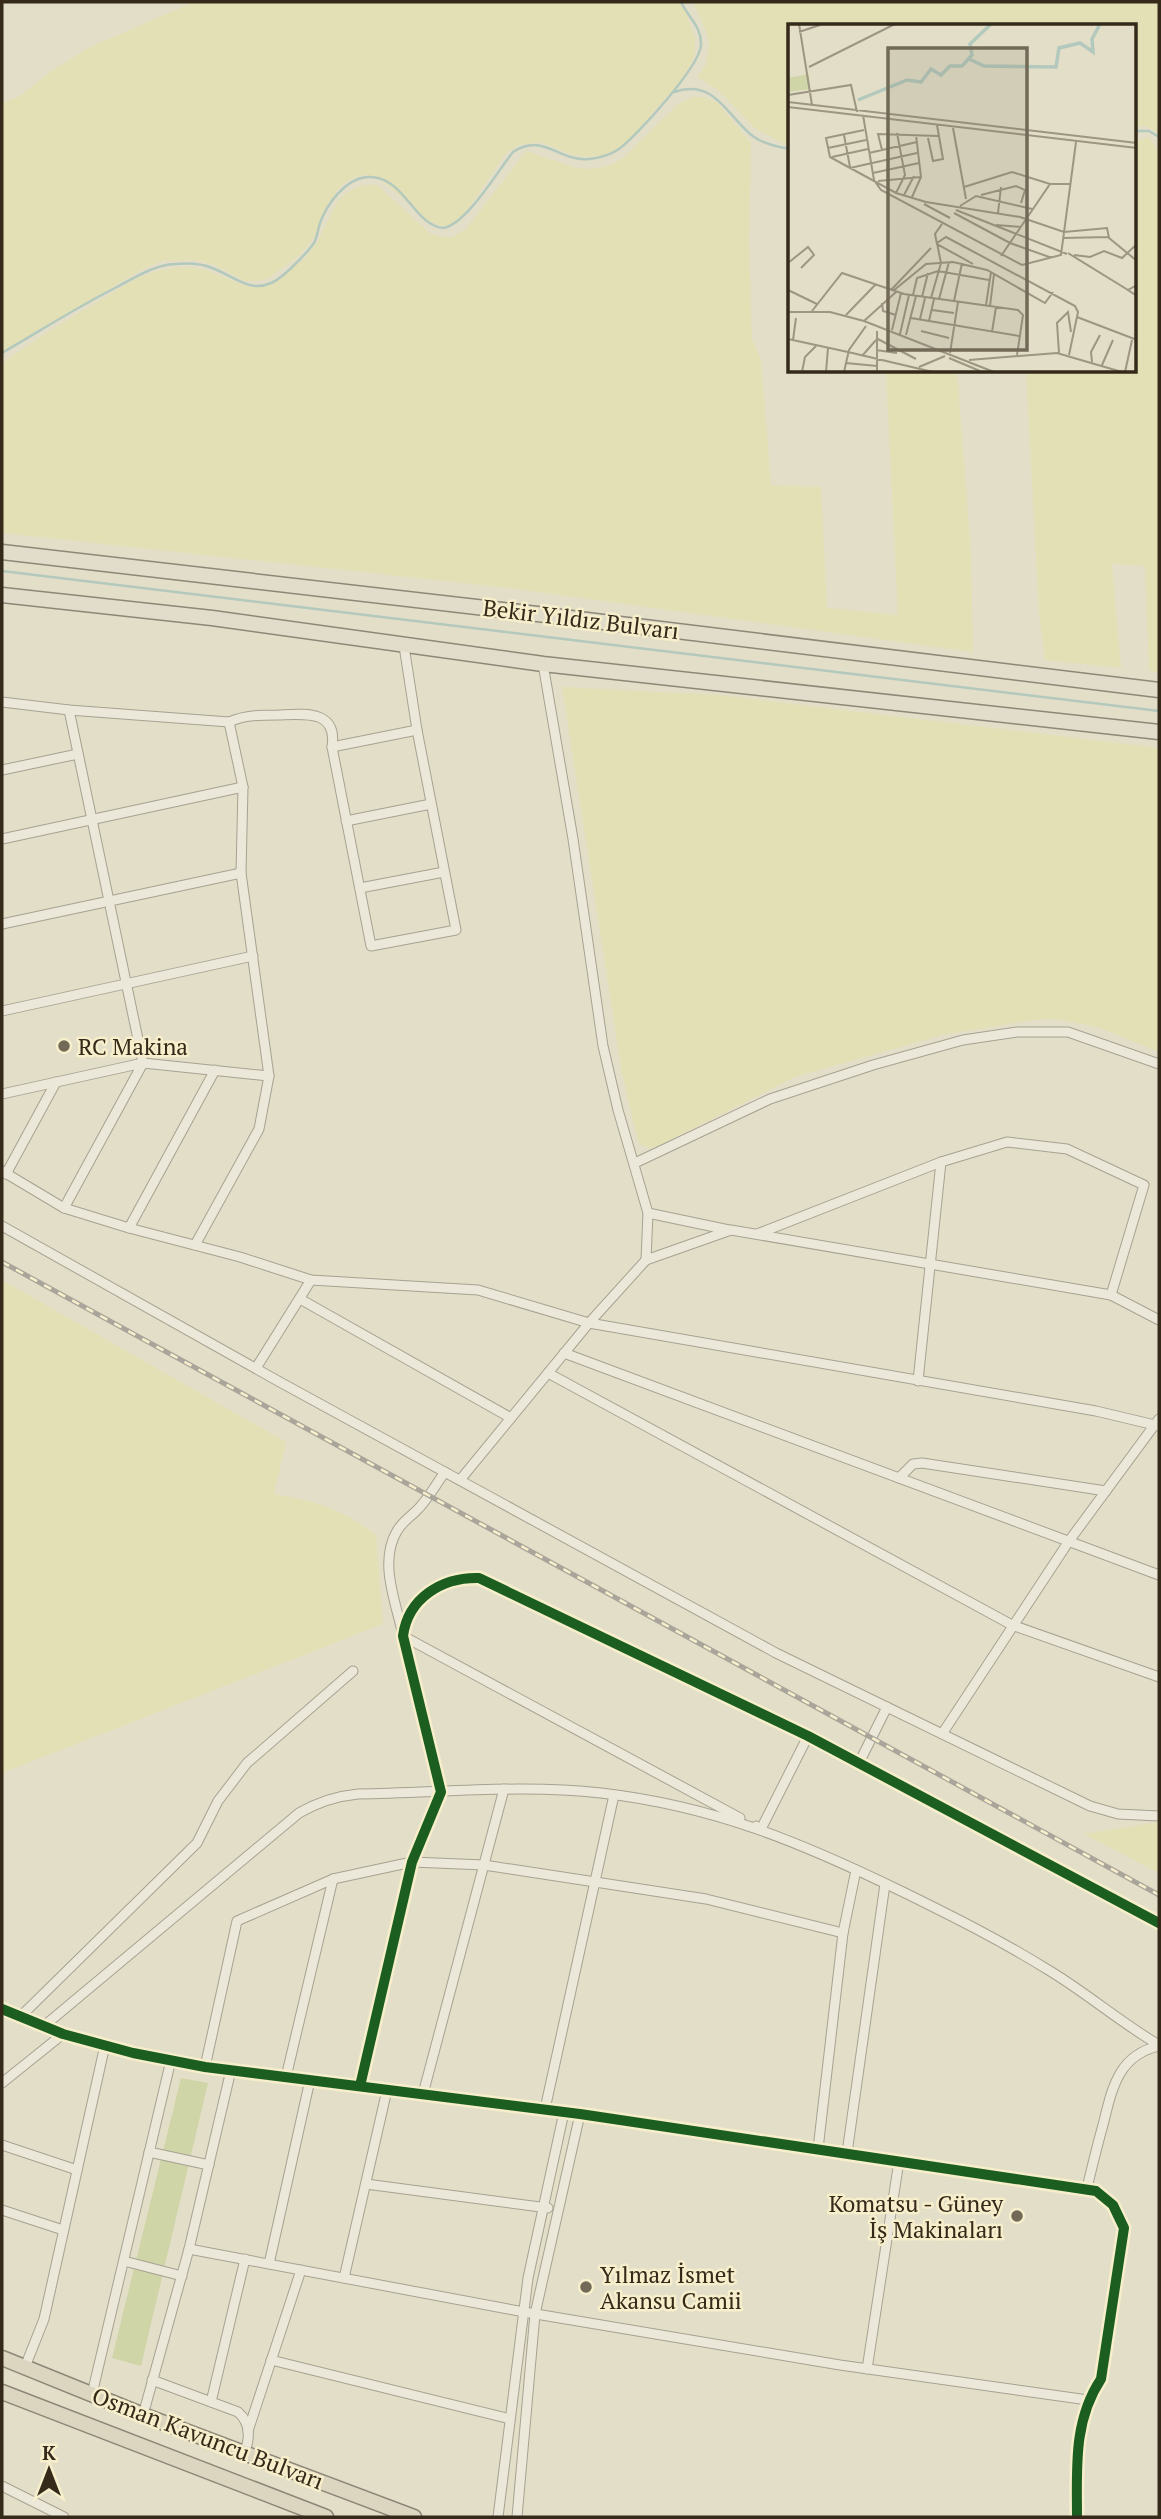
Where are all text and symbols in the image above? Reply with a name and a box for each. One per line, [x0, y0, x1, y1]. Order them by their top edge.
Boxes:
inset map [788, 24, 1136, 373]
street label: Bekir Yıldız Bulvarı [481, 592, 681, 646]
place label: RC Makina [78, 1031, 188, 1062]
marker: RC Makina [56, 1038, 72, 1054]
place label: Komatsu - Güney İş Makinaları [829, 2188, 1003, 2245]
marker: Komatsu - Güney İş Makinaları [1009, 2208, 1025, 2224]
place label: Yılmaz İsmet Akansu Camii [600, 2259, 742, 2316]
marker: Yılmaz İsmet Akansu Camii [578, 2279, 594, 2295]
street label: Osman Kavuncu Bulvarı [88, 2380, 328, 2496]
north arrow [14, 2435, 84, 2505]
text: K [42, 2440, 56, 2465]

